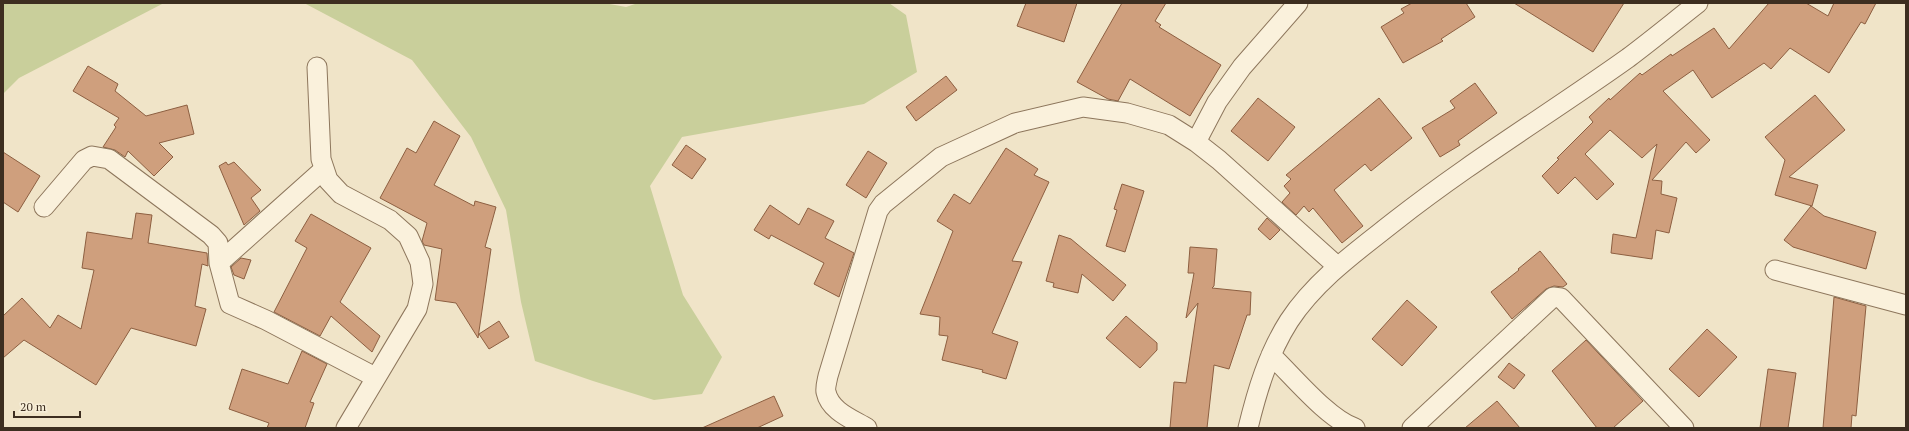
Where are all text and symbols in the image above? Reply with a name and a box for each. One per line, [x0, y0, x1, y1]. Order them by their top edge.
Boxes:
scale bar [14, 393, 80, 419]
text: 20 m [20, 399, 47, 414]

